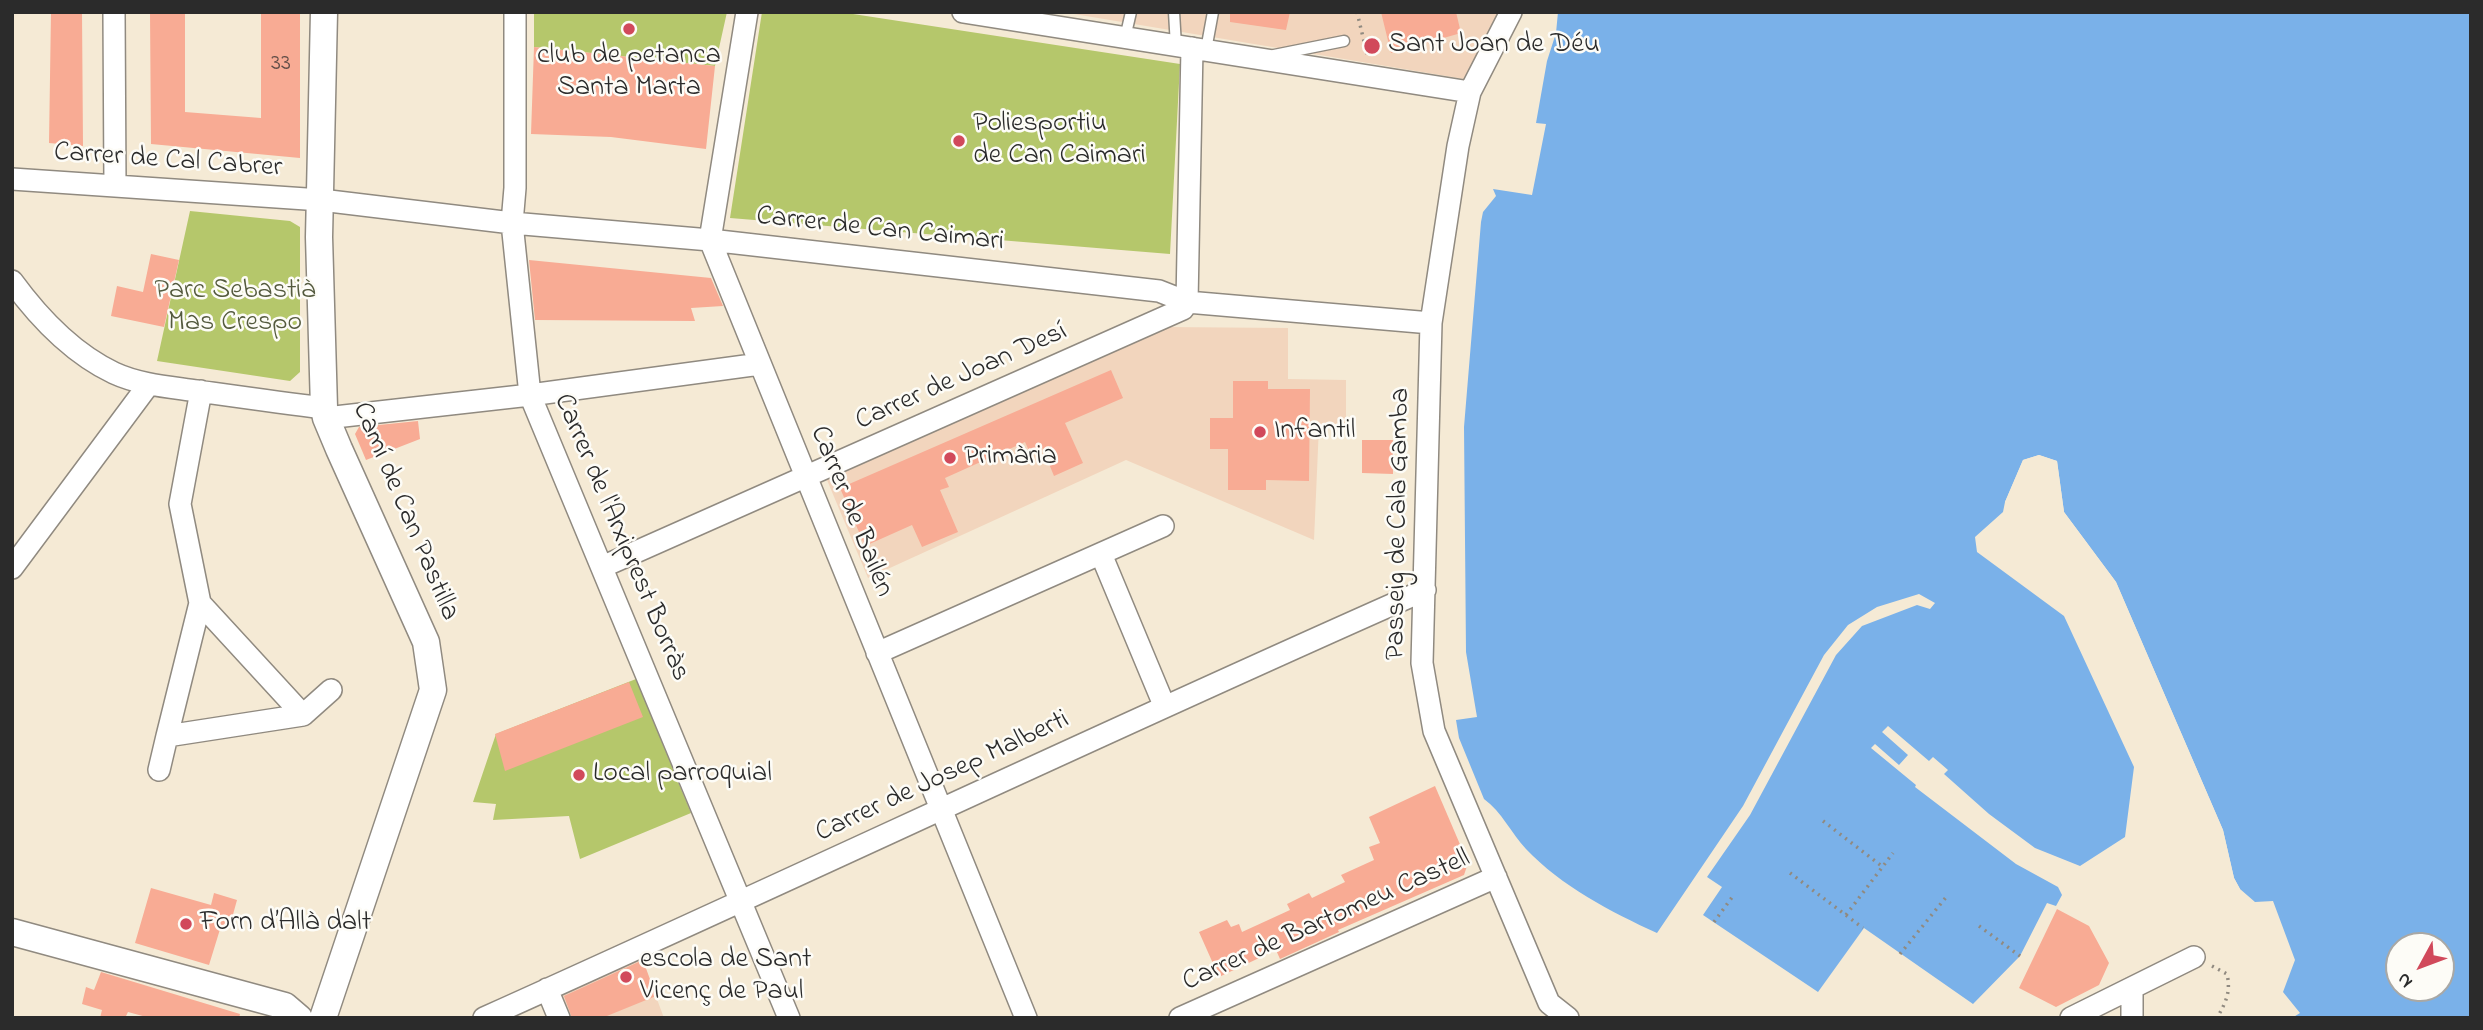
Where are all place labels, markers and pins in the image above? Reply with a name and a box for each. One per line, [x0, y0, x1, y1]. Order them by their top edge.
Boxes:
marker: club de petanca Santa Marta [621, 21, 637, 37]
place label: Sant Joan de Déu [1388, 29, 1600, 63]
marker: Sant Joan de Déu [1362, 36, 1382, 56]
place label: club de petanca Santa Marta [537, 40, 721, 106]
place label: Poliesportiu de Can Caimari [973, 108, 1146, 174]
marker: Poliesportiu de Can Caimari [951, 133, 967, 149]
place label: Infantil [1274, 415, 1355, 449]
marker: Infantil [1252, 424, 1268, 440]
place label: Primària [964, 441, 1057, 475]
marker: Primària [942, 450, 958, 466]
place label: Local parroquial [593, 758, 772, 792]
marker: Local parroquial [571, 767, 587, 783]
place label: Forn d’Allà dalt [200, 907, 371, 941]
marker: Forn d’Allà dalt [178, 916, 194, 932]
place label: escola de Sant Vicenç de Paul [640, 944, 811, 1010]
marker: escola de Sant Vicenç de Paul [618, 969, 634, 985]

